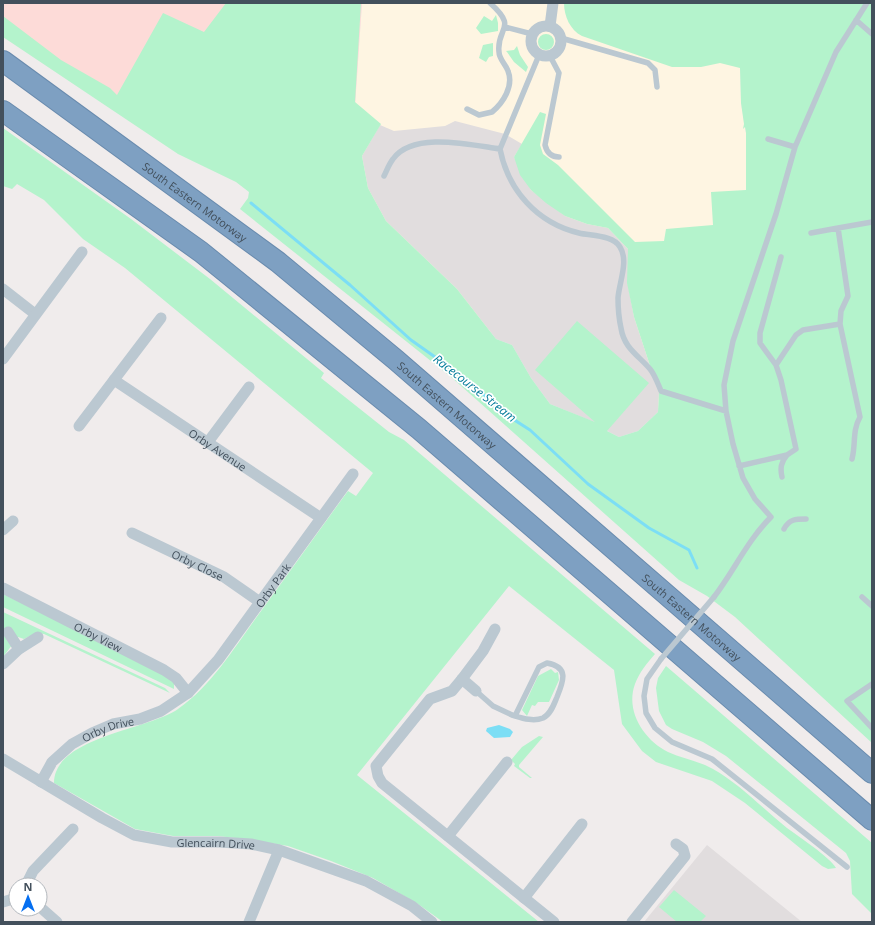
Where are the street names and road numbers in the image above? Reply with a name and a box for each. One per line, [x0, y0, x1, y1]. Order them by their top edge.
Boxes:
street label: South Eastern Motorway [140, 158, 251, 245]
street label: South Eastern Motorway [395, 357, 500, 452]
street label: Orby Avenue [186, 425, 250, 474]
street label: Orby Close [169, 546, 226, 583]
street label: Orby Park [251, 560, 294, 610]
street label: South Eastern Motorway [639, 570, 745, 664]
street label: Orby View [72, 618, 125, 655]
street label: Orby Drive [79, 713, 135, 745]
street label: Glencairn Drive [176, 835, 257, 852]

